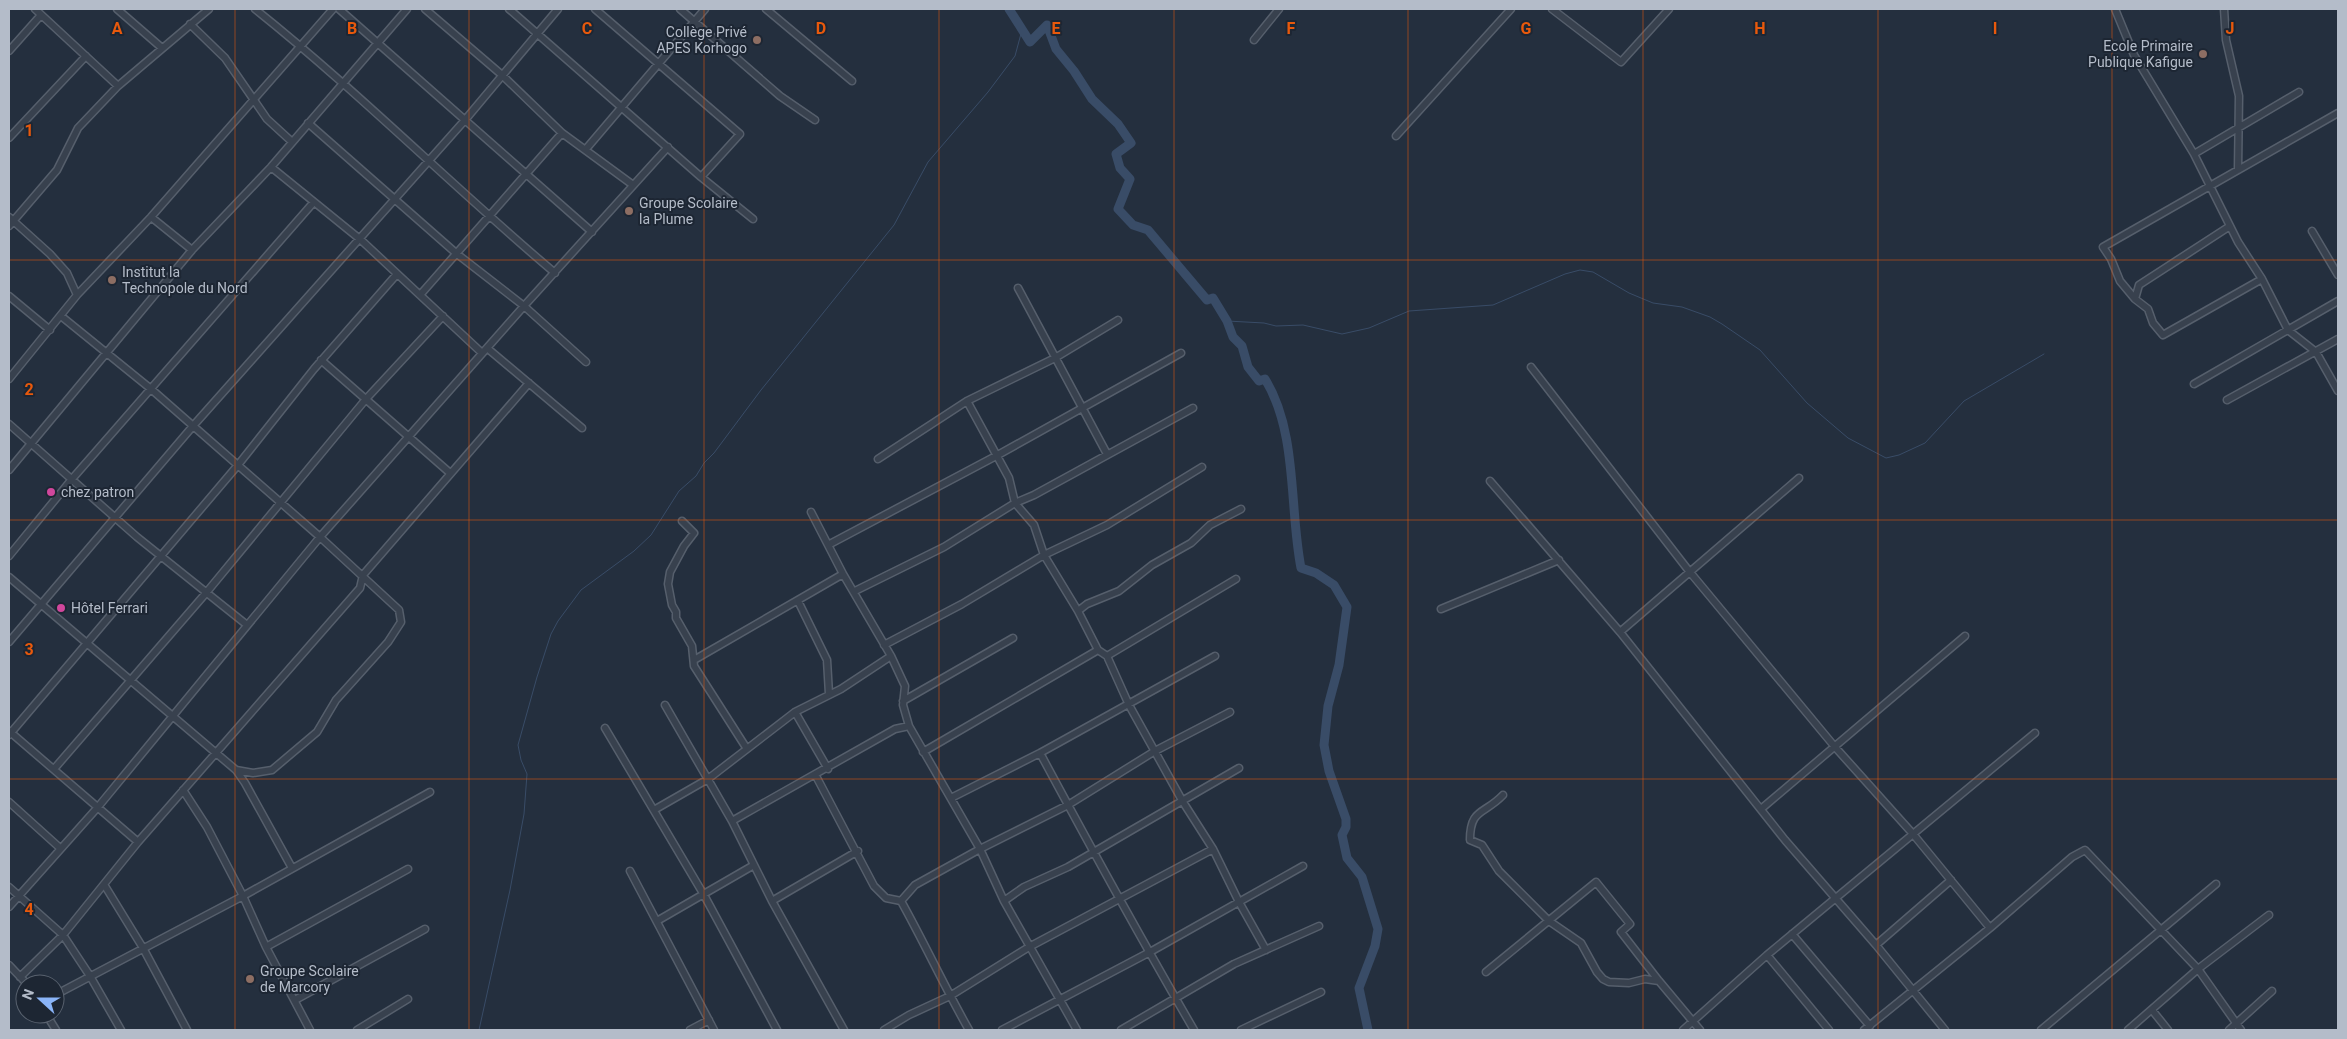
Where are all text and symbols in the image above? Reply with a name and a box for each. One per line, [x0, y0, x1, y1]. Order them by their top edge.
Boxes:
text: A [112, 19, 123, 38]
text: B [347, 19, 357, 38]
text: C [582, 19, 592, 38]
text: D [816, 19, 826, 38]
text: E [1052, 19, 1061, 38]
text: F [1287, 19, 1296, 38]
text: G [1521, 19, 1532, 38]
text: H [1754, 19, 1766, 38]
text: I [1993, 19, 1997, 38]
text: J [2226, 19, 2234, 38]
place label: Collège Privé APES Korhogo [656, 24, 747, 56]
marker: Collège Privé APES Korhogo [751, 34, 763, 46]
place label: Ecole Primaire Publique Kafigue [2088, 38, 2193, 70]
marker: Ecole Primaire Publique Kafigue [2197, 48, 2209, 60]
text: 1 [24, 121, 34, 140]
place label: Groupe Scolaire la Plume [639, 195, 738, 227]
marker: Groupe Scolaire la Plume [623, 205, 635, 217]
place label: Institut la Technopole du Nord [122, 264, 248, 296]
marker: Institut la Technopole du Nord [106, 274, 118, 286]
text: 2 [24, 380, 34, 399]
place label: chez patron [61, 484, 134, 500]
marker: chez patron [45, 486, 57, 498]
place label: Hôtel Ferrari [71, 600, 148, 616]
marker: Hôtel Ferrari [55, 602, 67, 614]
text: 3 [24, 640, 34, 659]
text: 4 [24, 900, 34, 919]
place label: Groupe Scolaire de Marcory [260, 963, 359, 995]
marker: Groupe Scolaire de Marcory [244, 973, 256, 985]
north arrow [15, 974, 65, 1024]
text: N [19, 987, 37, 1002]

